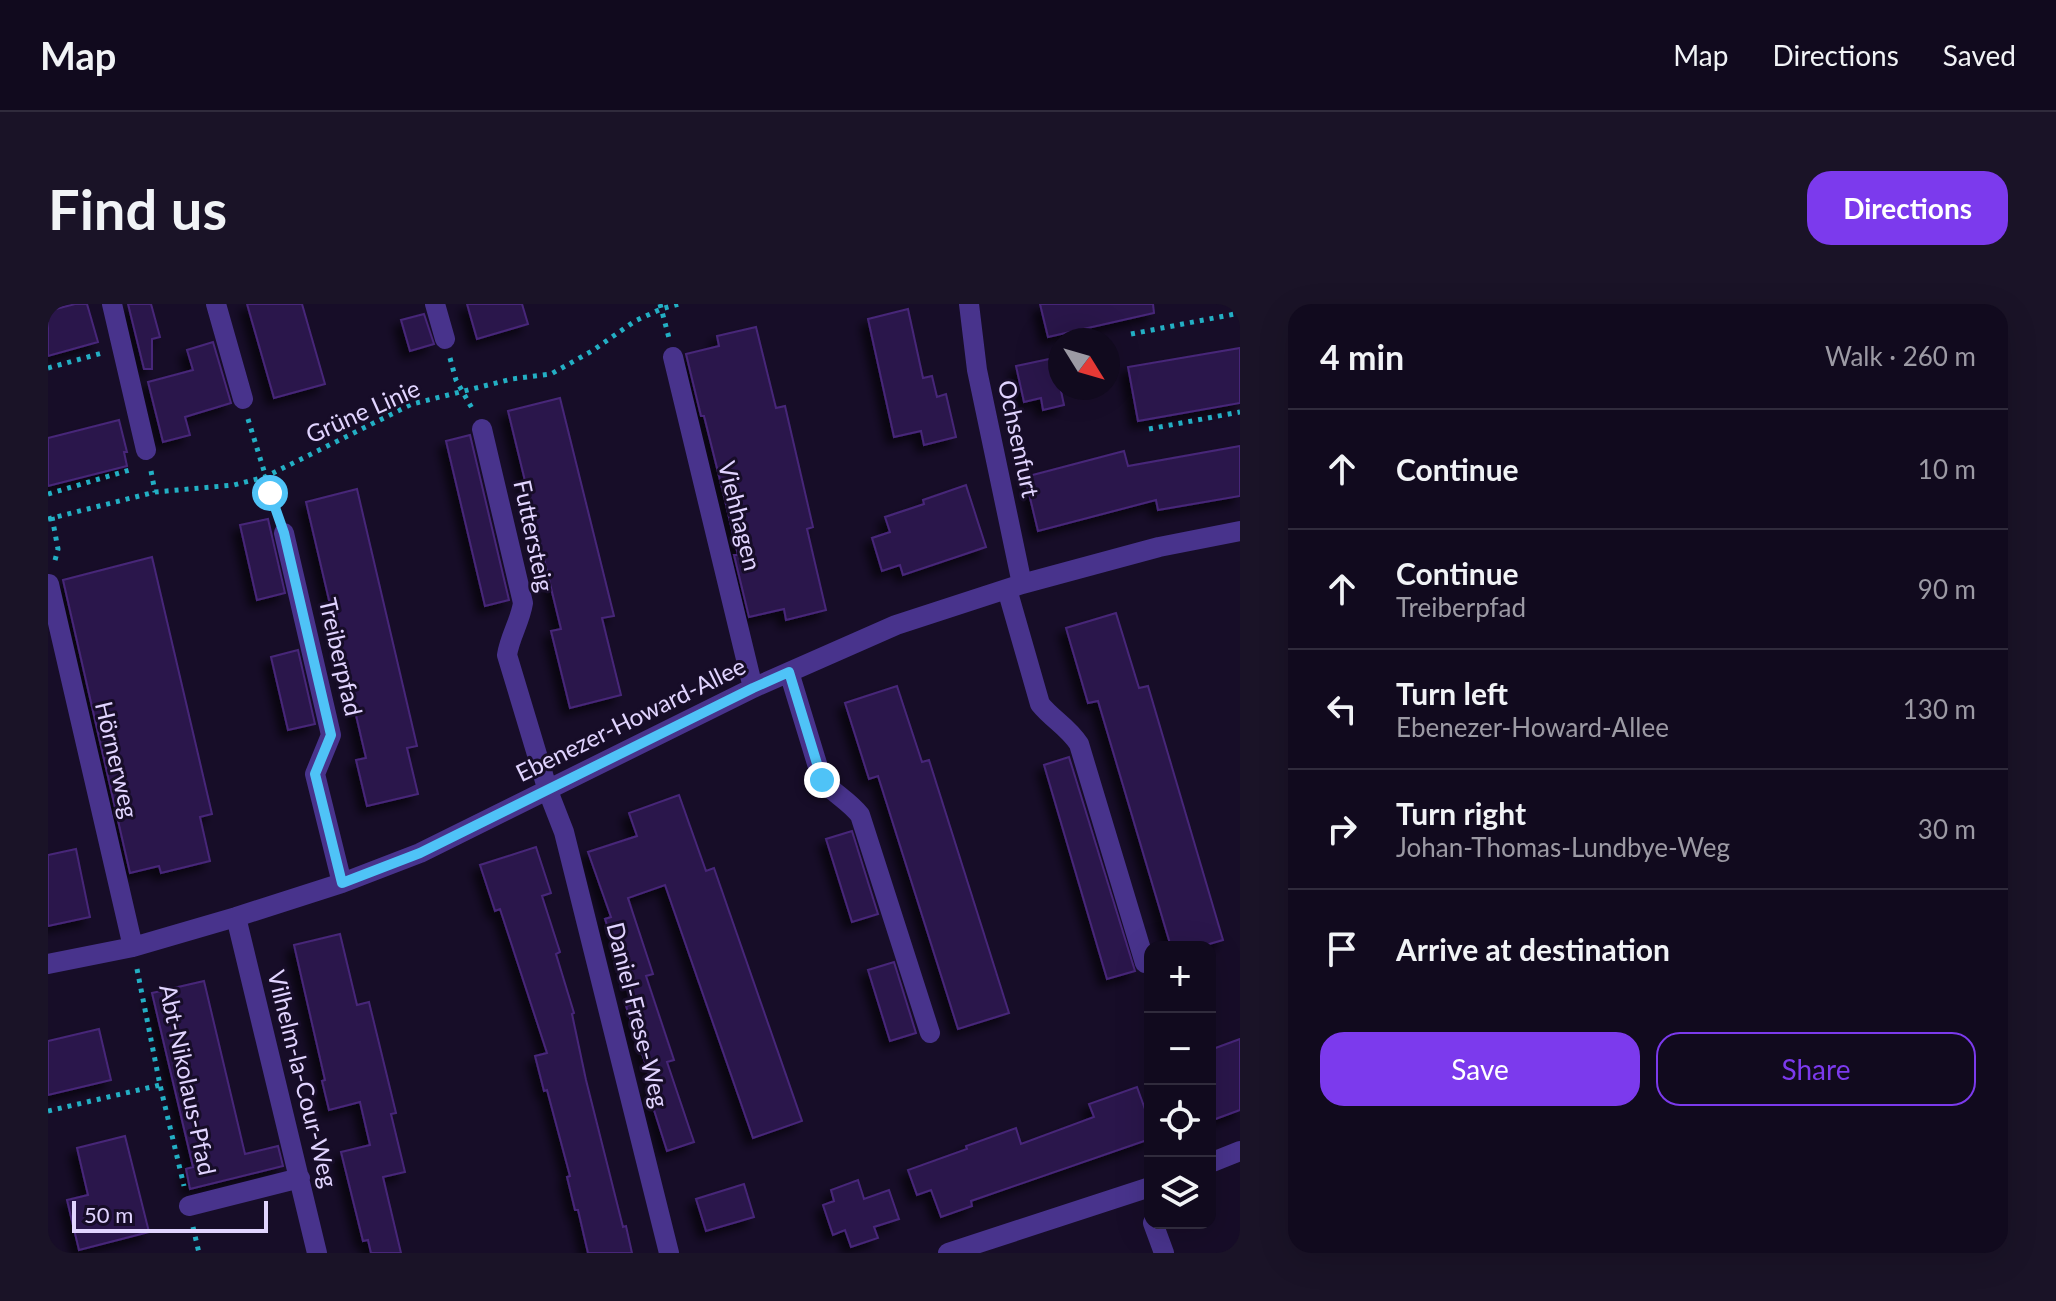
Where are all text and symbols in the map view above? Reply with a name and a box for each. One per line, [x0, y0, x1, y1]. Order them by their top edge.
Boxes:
text: Map [40, 32, 116, 78]
text: Map [1673, 38, 1728, 72]
text: Directions [1772, 38, 1899, 72]
text: Saved [1943, 38, 2016, 72]
button: Directions [1807, 171, 2008, 245]
text: Find us [48, 175, 227, 242]
north arrow [1048, 328, 1120, 400]
text: 4 min [1320, 336, 1404, 377]
text: Walk · 260 m [1825, 340, 1976, 372]
street label: Grüne Linie [301, 373, 424, 449]
street label: Ochsenfurt [993, 377, 1046, 500]
icon: ahead [1320, 447, 1364, 491]
text: Continue [1396, 451, 1519, 487]
text: 10 m [1918, 453, 1976, 485]
street label: Viehhagen [713, 458, 768, 573]
route start [252, 475, 288, 511]
street label: Futtersteig [508, 477, 560, 594]
text: Continue [1396, 555, 1519, 591]
icon: ahead [1320, 567, 1364, 611]
text: 90 m [1918, 573, 1976, 605]
text: Treiberpfad [1396, 591, 1526, 623]
street label: Treiberpfad [314, 595, 369, 718]
street label: Ebenezer-Howard-Allee [511, 650, 750, 787]
text: Turn left [1396, 675, 1508, 711]
icon: left [1320, 687, 1364, 731]
text: 130 m [1903, 693, 1976, 725]
street label: Hörnerweg [90, 698, 145, 821]
text: Ebenezer-Howard-Allee [1396, 711, 1669, 743]
route end [804, 762, 840, 798]
text: Turn right [1396, 795, 1526, 831]
icon: right [1320, 807, 1364, 851]
text: 30 m [1918, 813, 1976, 845]
text: Johan-Thomas-Lundbye-Weg [1396, 831, 1730, 863]
street label: Daniel-Frese-Weg [601, 919, 676, 1110]
icon: arrive [1320, 927, 1364, 971]
text: Arrive at destination [1396, 931, 1670, 967]
map controls [1144, 941, 1216, 1229]
button: + [1144, 941, 1216, 1013]
street label: Vilhelm-la-Cour-Weg [262, 967, 344, 1190]
street label: Abt-Nikolaus-Pfad [154, 982, 223, 1178]
button: − [1144, 1013, 1216, 1085]
button: Save [1320, 1032, 1640, 1106]
button: Share [1656, 1032, 1976, 1106]
button: locate [1144, 1085, 1216, 1157]
button: layers [1144, 1157, 1216, 1229]
scale bar [72, 1197, 268, 1233]
text: 50 m [84, 1201, 133, 1228]

